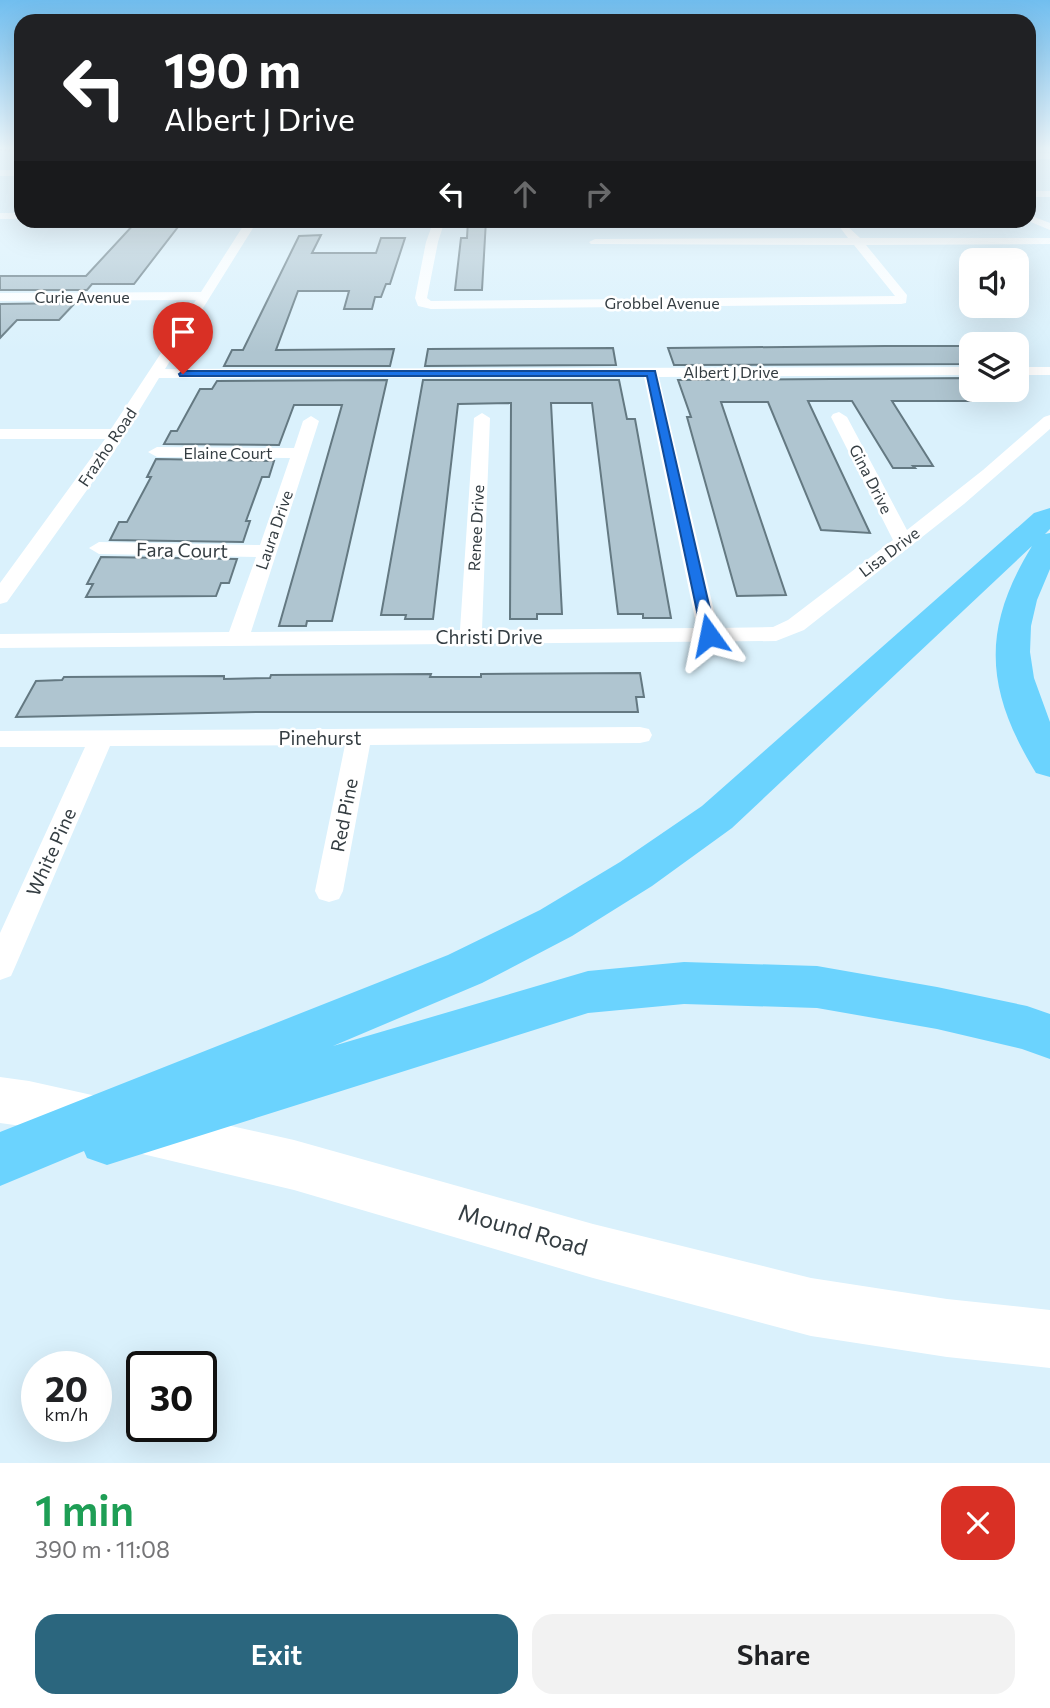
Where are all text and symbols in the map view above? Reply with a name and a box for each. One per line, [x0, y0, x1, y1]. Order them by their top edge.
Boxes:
text: 190 m [164, 38, 301, 98]
icon: left [49, 42, 140, 133]
text: Albert J Drive [164, 98, 355, 138]
icon: left [433, 175, 471, 213]
icon: ahead [506, 175, 544, 213]
icon: right [579, 175, 617, 213]
map controls [959, 248, 1029, 402]
button: sound [959, 248, 1029, 318]
street label: Curie Avenue [34, 287, 130, 306]
street label: Grobbel Avenue [604, 293, 720, 312]
pin [153, 302, 213, 374]
icon: arrive [164, 313, 202, 351]
button: layers [959, 332, 1029, 402]
street label: Albert J Drive [683, 362, 779, 381]
street label: Frazho Road [73, 404, 140, 490]
street label: Gina Drive [846, 441, 897, 517]
street label: Elaine Court [183, 443, 273, 462]
street label: Renee Drive [464, 484, 487, 572]
street label: Laura Drive [251, 488, 296, 572]
street label: Lisa Drive [855, 523, 923, 580]
street label: Fara Court [136, 537, 228, 562]
position arrow [672, 598, 746, 672]
street label: Christi Drive [435, 625, 543, 648]
street label: Pinehurst [279, 726, 362, 749]
street label: Red Pine [325, 776, 362, 854]
street label: White Pine [21, 804, 80, 899]
street label: Mound Road [455, 1197, 591, 1261]
speed limit sign: 30 [126, 1351, 217, 1442]
text: 20 [45, 1366, 88, 1409]
text: km/h [45, 1403, 88, 1425]
text: 1 min [35, 1483, 134, 1535]
button: close [941, 1486, 1015, 1560]
text: 390 m · 11:08 [35, 1535, 170, 1563]
button: Exit [35, 1614, 518, 1694]
button: Share [532, 1614, 1015, 1694]

